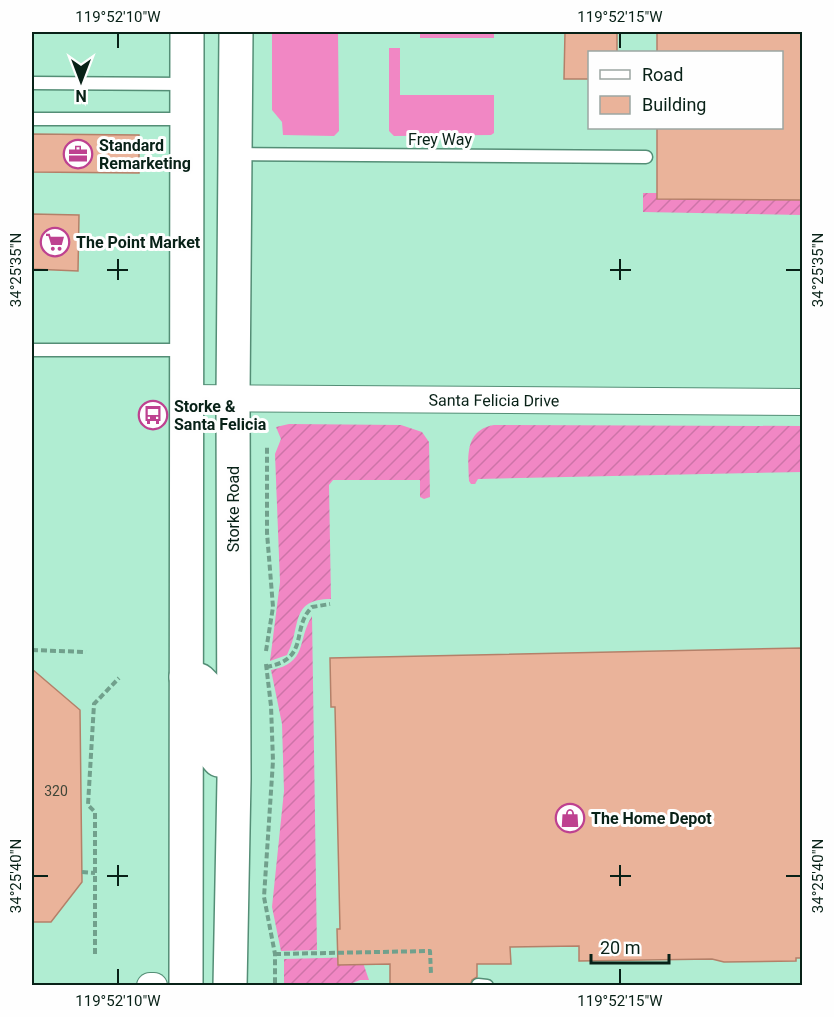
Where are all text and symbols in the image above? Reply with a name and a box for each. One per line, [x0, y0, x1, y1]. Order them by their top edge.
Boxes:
text: 119°52'10"W [75, 8, 161, 26]
text: 119°52'15"W [577, 8, 663, 26]
north arrow [51, 51, 111, 111]
legend [588, 51, 783, 129]
text: Road [642, 64, 683, 85]
text: N [75, 86, 87, 105]
text: Building [642, 94, 706, 115]
street label: Frey Way [408, 130, 472, 149]
place label: Standard Remarketing [99, 136, 191, 173]
office icon: Standard Remarketing [62, 138, 94, 170]
supermarket icon: The Point Market [39, 226, 71, 258]
text: 34°25'35"N [7, 233, 25, 307]
place label: The Point Market [76, 233, 201, 252]
text: 34°25'35"N [809, 233, 827, 307]
street label: Santa Felicia Drive [429, 391, 559, 410]
place label: Storke & Santa Felicia [174, 397, 267, 434]
bus stop icon: Storke & Santa Felicia [137, 399, 169, 431]
street label: Storke Road [224, 466, 243, 552]
house number: 320 [44, 783, 68, 799]
shop icon: The Home Depot [554, 802, 586, 834]
place label: The Home Depot [591, 809, 712, 828]
text: 34°25'40"N [7, 839, 25, 913]
text: 34°25'40"N [809, 839, 827, 913]
scale bar [591, 927, 669, 965]
text: 20 m [600, 937, 640, 958]
text: 119°52'10"W [75, 992, 161, 1010]
text: 119°52'15"W [577, 992, 663, 1010]

